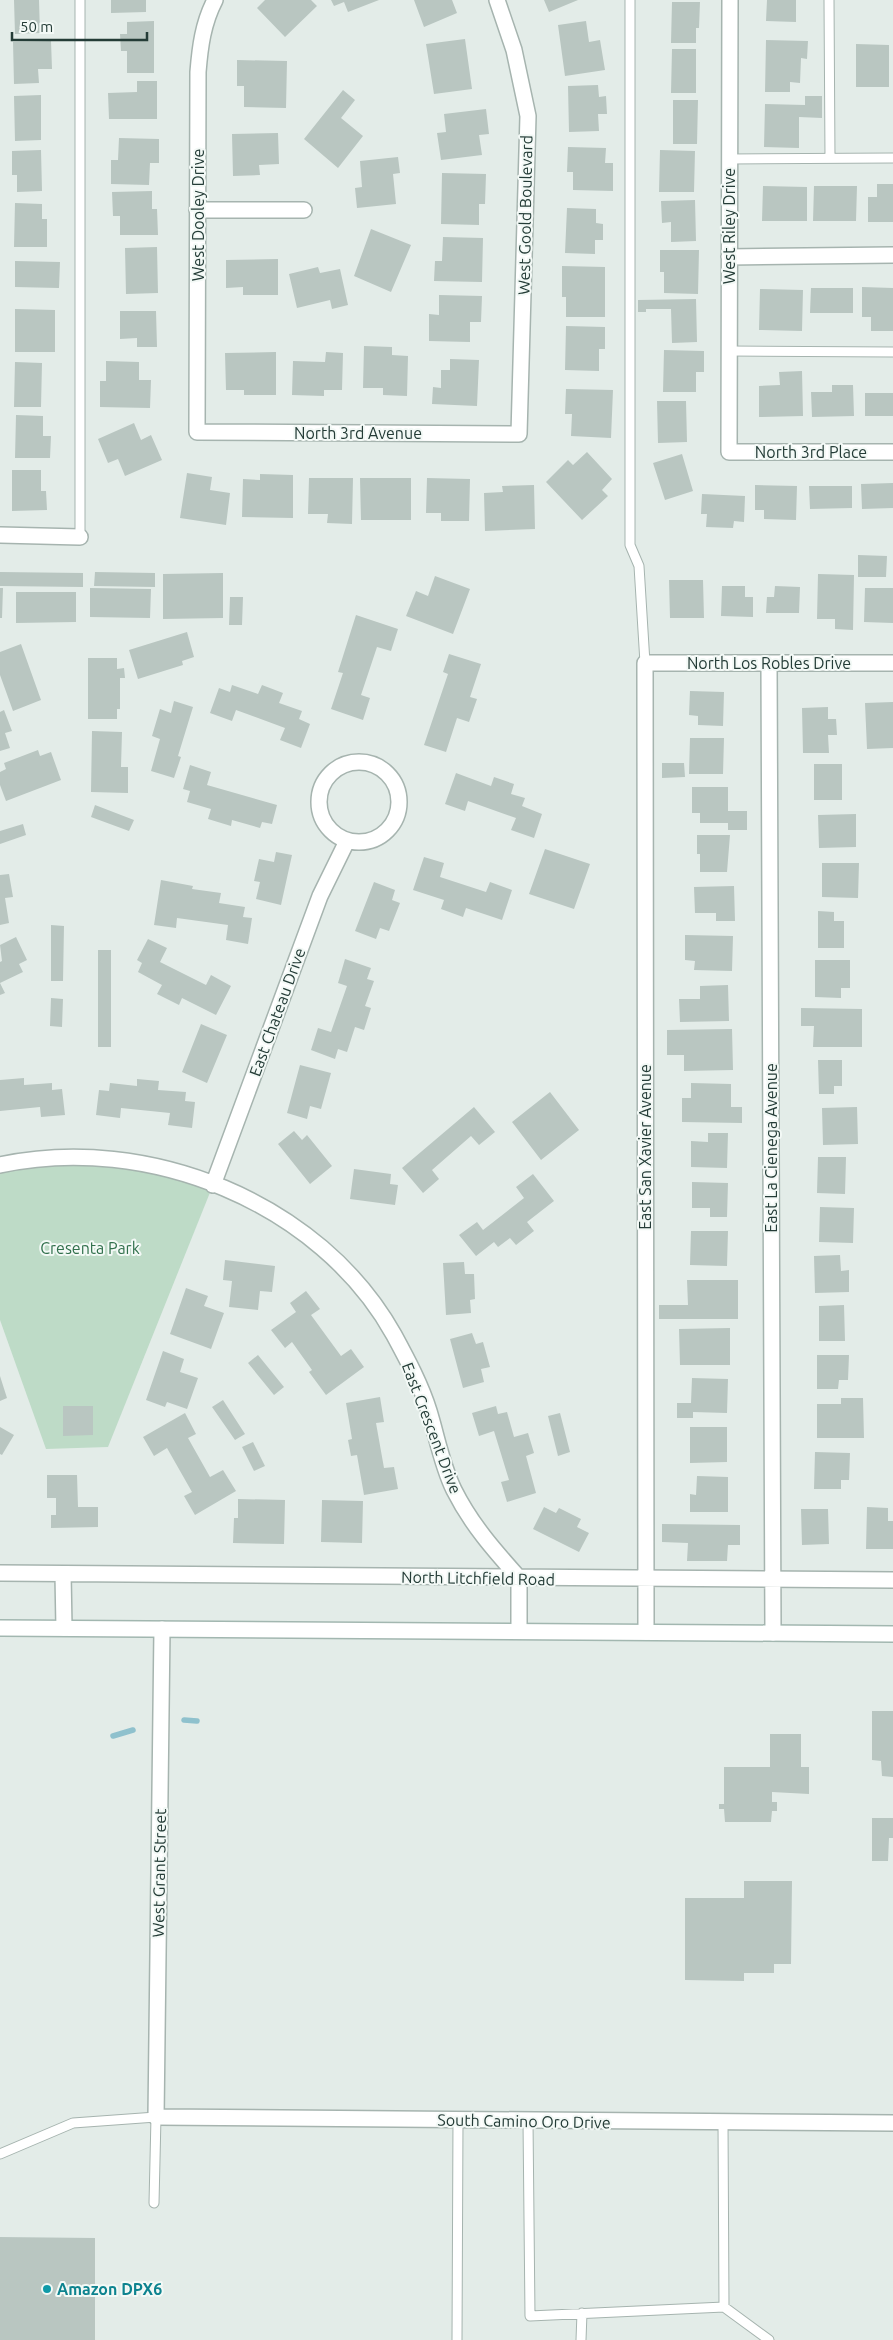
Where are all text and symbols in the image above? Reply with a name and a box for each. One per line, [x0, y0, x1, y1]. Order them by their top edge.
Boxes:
scale bar [12, 10, 148, 42]
text: 50 m [20, 18, 53, 35]
street label: West Goold Boulevard [515, 135, 535, 295]
street label: West Dooley Drive [189, 149, 207, 281]
street label: West Riley Drive [720, 168, 738, 284]
street label: North 3rd Avenue [294, 424, 422, 442]
street label: North 3rd Place [755, 443, 867, 461]
street label: North Los Robles Drive [687, 654, 851, 672]
street label: East Chateau Drive [245, 945, 309, 1079]
street label: East La Cienega Avenue [762, 1063, 780, 1233]
street label: East San Xavier Avenue [636, 1064, 654, 1230]
park label: Cresenta Park [40, 1239, 140, 1257]
street label: East Crescent Drive [399, 1360, 465, 1496]
street label: North Litchfield Road [401, 1568, 555, 1588]
street label: West Grant Street [149, 1808, 169, 1938]
street label: South Camino Oro Drive [437, 2110, 611, 2132]
place label: Amazon DPX6 [57, 2280, 162, 2298]
marker: Amazon DPX6 [41, 2283, 53, 2295]

